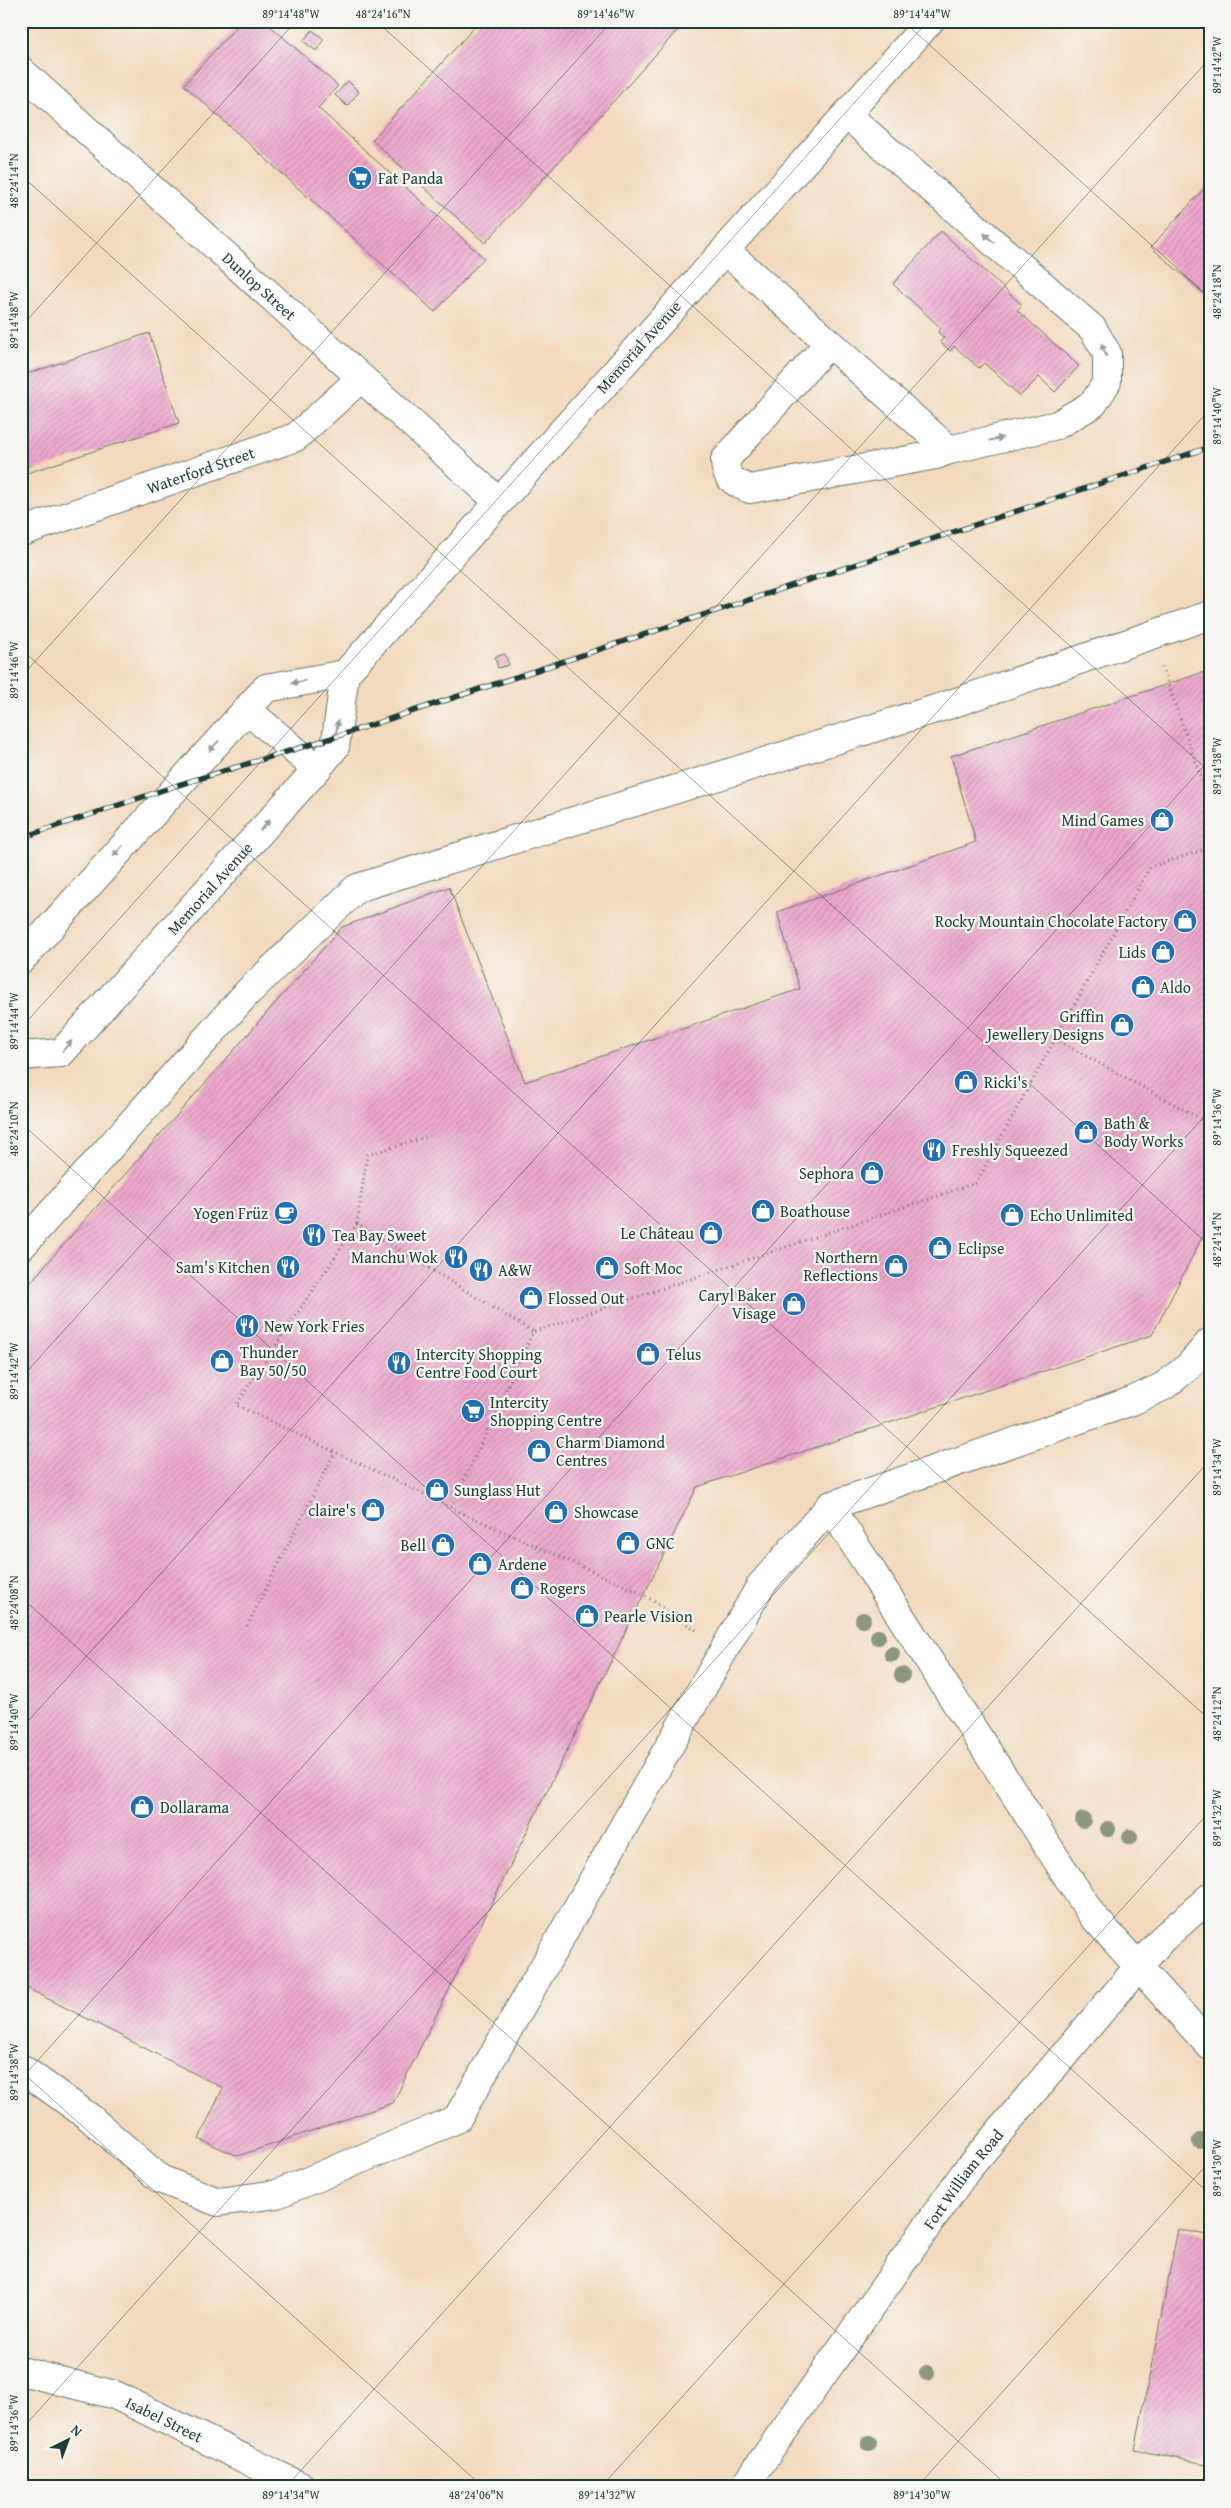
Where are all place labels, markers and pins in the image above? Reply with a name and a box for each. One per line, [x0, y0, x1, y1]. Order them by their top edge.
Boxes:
supermarket icon: Fat Panda [347, 165, 373, 191]
place label: Fat Panda [378, 166, 444, 190]
shop icon: Mind Games [1149, 807, 1175, 833]
place label: Mind Games [1061, 808, 1144, 832]
shop icon: Rocky Mountain Chocolate Factory [1172, 908, 1198, 934]
place label: Rocky Mountain Chocolate Factory [935, 909, 1168, 933]
shop icon: Lids [1150, 939, 1176, 965]
place label: Lids [1119, 940, 1146, 964]
shop icon: Aldo [1130, 974, 1156, 1000]
place label: Aldo [1160, 975, 1191, 999]
place label: Griffin Jewellery Designs [985, 1004, 1104, 1046]
shop icon: Griffin Jewellery Designs [1109, 1012, 1135, 1038]
shop icon: Ricki's [953, 1069, 979, 1095]
place label: Ricki's [984, 1070, 1028, 1094]
place label: Bath & Body Works [1104, 1111, 1183, 1153]
shop icon: Bath & Body Works [1073, 1119, 1099, 1145]
restaurant icon: Freshly Squeezed [921, 1137, 947, 1163]
place label: Freshly Squeezed [952, 1138, 1068, 1162]
shop icon: Sephora [859, 1160, 885, 1186]
place label: Sephora [799, 1161, 854, 1185]
shop icon: Boathouse [750, 1198, 776, 1224]
place label: Boathouse [780, 1199, 850, 1223]
cafe icon: Yogen Früz [273, 1200, 299, 1226]
place label: Yogen Früz [193, 1201, 268, 1225]
shop icon: Echo Unlimited [999, 1202, 1025, 1228]
place label: Echo Unlimited [1030, 1203, 1134, 1227]
shop icon: Le Château [698, 1220, 724, 1246]
place label: Le Château [621, 1221, 694, 1245]
restaurant icon: Tea Bay Sweet [301, 1222, 327, 1248]
place label: Tea Bay Sweet [332, 1223, 427, 1247]
shop icon: Eclipse [927, 1235, 953, 1261]
place label: Eclipse [958, 1236, 1004, 1260]
restaurant icon: Manchu Wok [443, 1244, 469, 1270]
place label: Manchu Wok [351, 1245, 439, 1269]
place label: Northern Reflections [803, 1245, 878, 1287]
shop icon: Northern Reflections [883, 1253, 909, 1279]
restaurant icon: Sam's Kitchen [275, 1254, 301, 1280]
place label: Sam's Kitchen [176, 1255, 270, 1279]
shop icon: Soft Moc [594, 1255, 620, 1281]
place label: Soft Moc [624, 1256, 683, 1280]
restaurant icon: A&W [468, 1257, 494, 1283]
place label: A&W [498, 1258, 533, 1282]
place label: Caryl Baker Visage [699, 1283, 776, 1325]
shop icon: Flossed Out [518, 1285, 544, 1311]
place label: Flossed Out [548, 1286, 625, 1310]
shop icon: Caryl Baker Visage [781, 1291, 807, 1317]
restaurant icon: New York Fries [234, 1313, 260, 1339]
place label: New York Fries [264, 1314, 365, 1338]
place label: Thunder Bay 50/50 [240, 1340, 307, 1382]
shop icon: Telus [635, 1341, 661, 1367]
place label: Intercity Shopping Centre Food Court [416, 1342, 542, 1384]
place label: Telus [666, 1342, 701, 1366]
shop icon: Thunder Bay 50/50 [209, 1348, 235, 1374]
restaurant icon: Intercity Shopping Centre Food Court [386, 1350, 412, 1376]
place label: Intercity Shopping Centre [490, 1390, 602, 1432]
supermarket icon: Intercity Shopping Centre [460, 1398, 486, 1424]
place label: Charm Diamond Centres [556, 1430, 665, 1472]
shop icon: Charm Diamond Centres [526, 1438, 552, 1464]
shop icon: Sunglass Hut [424, 1477, 450, 1503]
place label: Sunglass Hut [454, 1478, 541, 1502]
shop icon: claire's [360, 1497, 386, 1523]
place label: claire's [308, 1498, 356, 1522]
shop icon: Showcase [543, 1499, 569, 1525]
place label: Showcase [574, 1500, 639, 1524]
shop icon: GNC [615, 1530, 641, 1556]
place label: GNC [646, 1531, 675, 1555]
shop icon: Bell [430, 1532, 456, 1558]
place label: Bell [400, 1533, 427, 1557]
shop icon: Ardene [467, 1551, 493, 1577]
place label: Ardene [498, 1552, 547, 1576]
shop icon: Rogers [509, 1575, 535, 1601]
place label: Rogers [540, 1576, 586, 1600]
shop icon: Pearle Vision [574, 1603, 600, 1629]
place label: Pearle Vision [604, 1604, 693, 1628]
shop icon: Dollarama [129, 1794, 155, 1820]
place label: Dollarama [160, 1795, 230, 1819]

